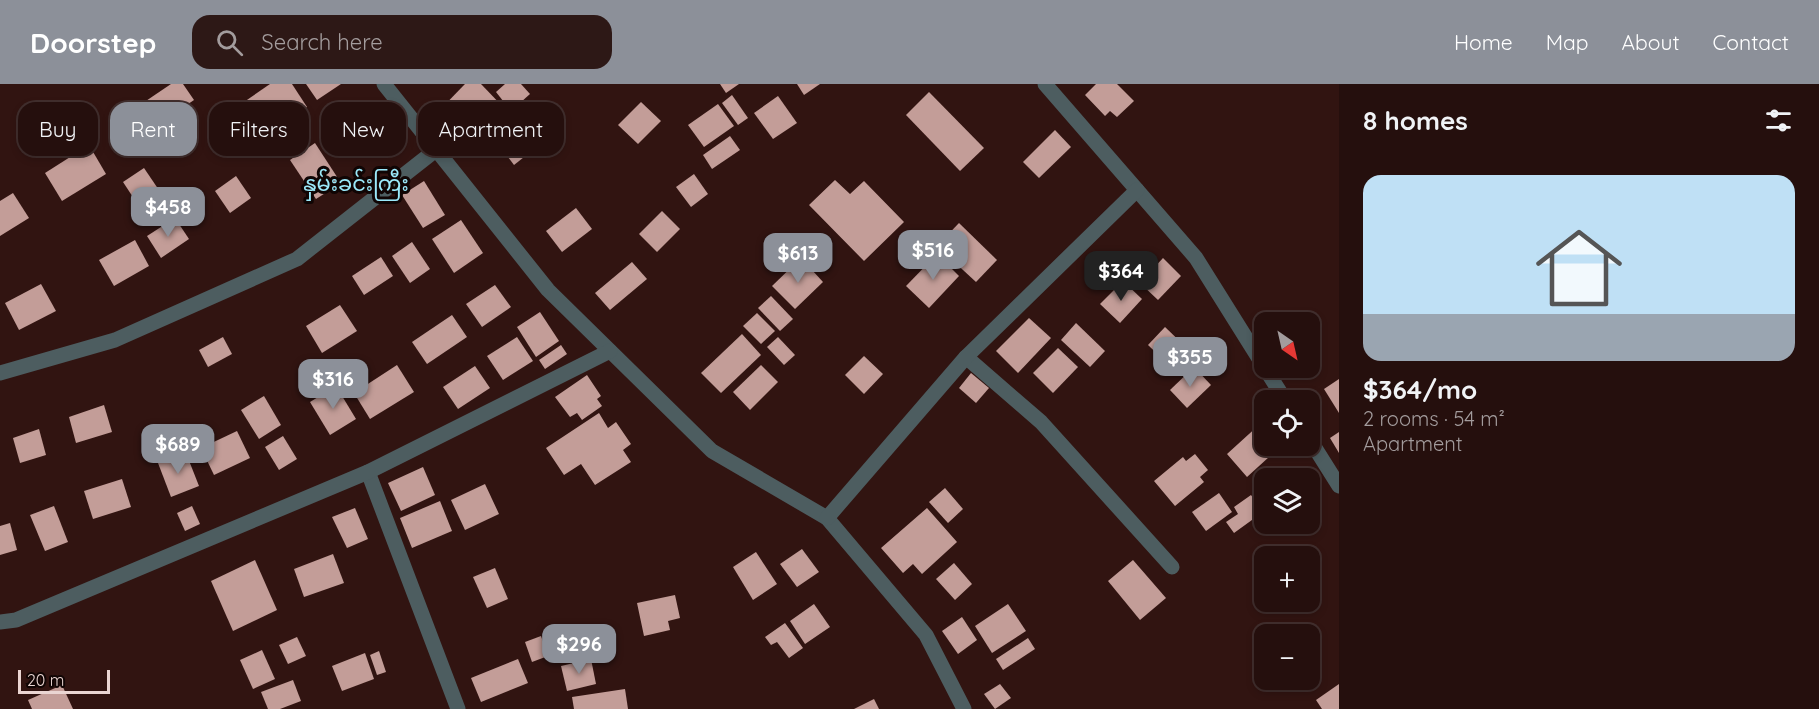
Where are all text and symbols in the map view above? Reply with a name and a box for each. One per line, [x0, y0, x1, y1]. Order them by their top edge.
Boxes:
search box [192, 15, 612, 69]
text: Doorstep [30, 25, 156, 60]
icon: search [213, 26, 246, 59]
text: Search here [261, 28, 383, 56]
text: Home [1454, 29, 1513, 55]
text: Map [1546, 29, 1589, 55]
text: About [1622, 29, 1680, 55]
text: Contact [1713, 29, 1789, 55]
chip: Buy [18, 102, 98, 156]
chip: Rent [110, 102, 197, 156]
chip: Filters [209, 102, 309, 156]
chip: New [321, 102, 406, 156]
chip: Apartment [418, 102, 564, 156]
text: 8 homes [1363, 104, 1468, 137]
icon: filters [1762, 104, 1795, 137]
district label: နှမ်းခင်းကြီး [303, 168, 409, 201]
pin: $458 [132, 187, 204, 238]
text: $458 [145, 194, 191, 219]
icon: home [1525, 214, 1633, 322]
pin: $516 [897, 230, 969, 281]
pin: $613 [762, 233, 834, 284]
text: $516 [912, 237, 954, 262]
text: $613 [777, 240, 819, 265]
pin: $364 [1085, 251, 1157, 302]
text: $364 [1098, 258, 1144, 283]
north arrow [1254, 312, 1320, 378]
map controls [1254, 312, 1320, 690]
pin: $355 [1154, 337, 1226, 388]
text: $355 [1167, 344, 1213, 369]
pin: $316 [297, 359, 369, 410]
text: $316 [312, 366, 354, 391]
text: $364/mo [1363, 373, 1477, 406]
button: locate [1254, 390, 1320, 456]
text: 2 rooms · 54 m² [1363, 406, 1505, 431]
pin: $689 [142, 424, 214, 475]
text: $689 [155, 431, 201, 456]
text: Apartment [1363, 431, 1463, 456]
button: layers [1254, 468, 1320, 534]
button: + [1254, 546, 1320, 612]
pin: $296 [543, 624, 615, 675]
button: − [1254, 624, 1320, 690]
text: $296 [556, 631, 602, 656]
scale bar [18, 667, 110, 694]
text: 20 m [27, 670, 64, 690]

